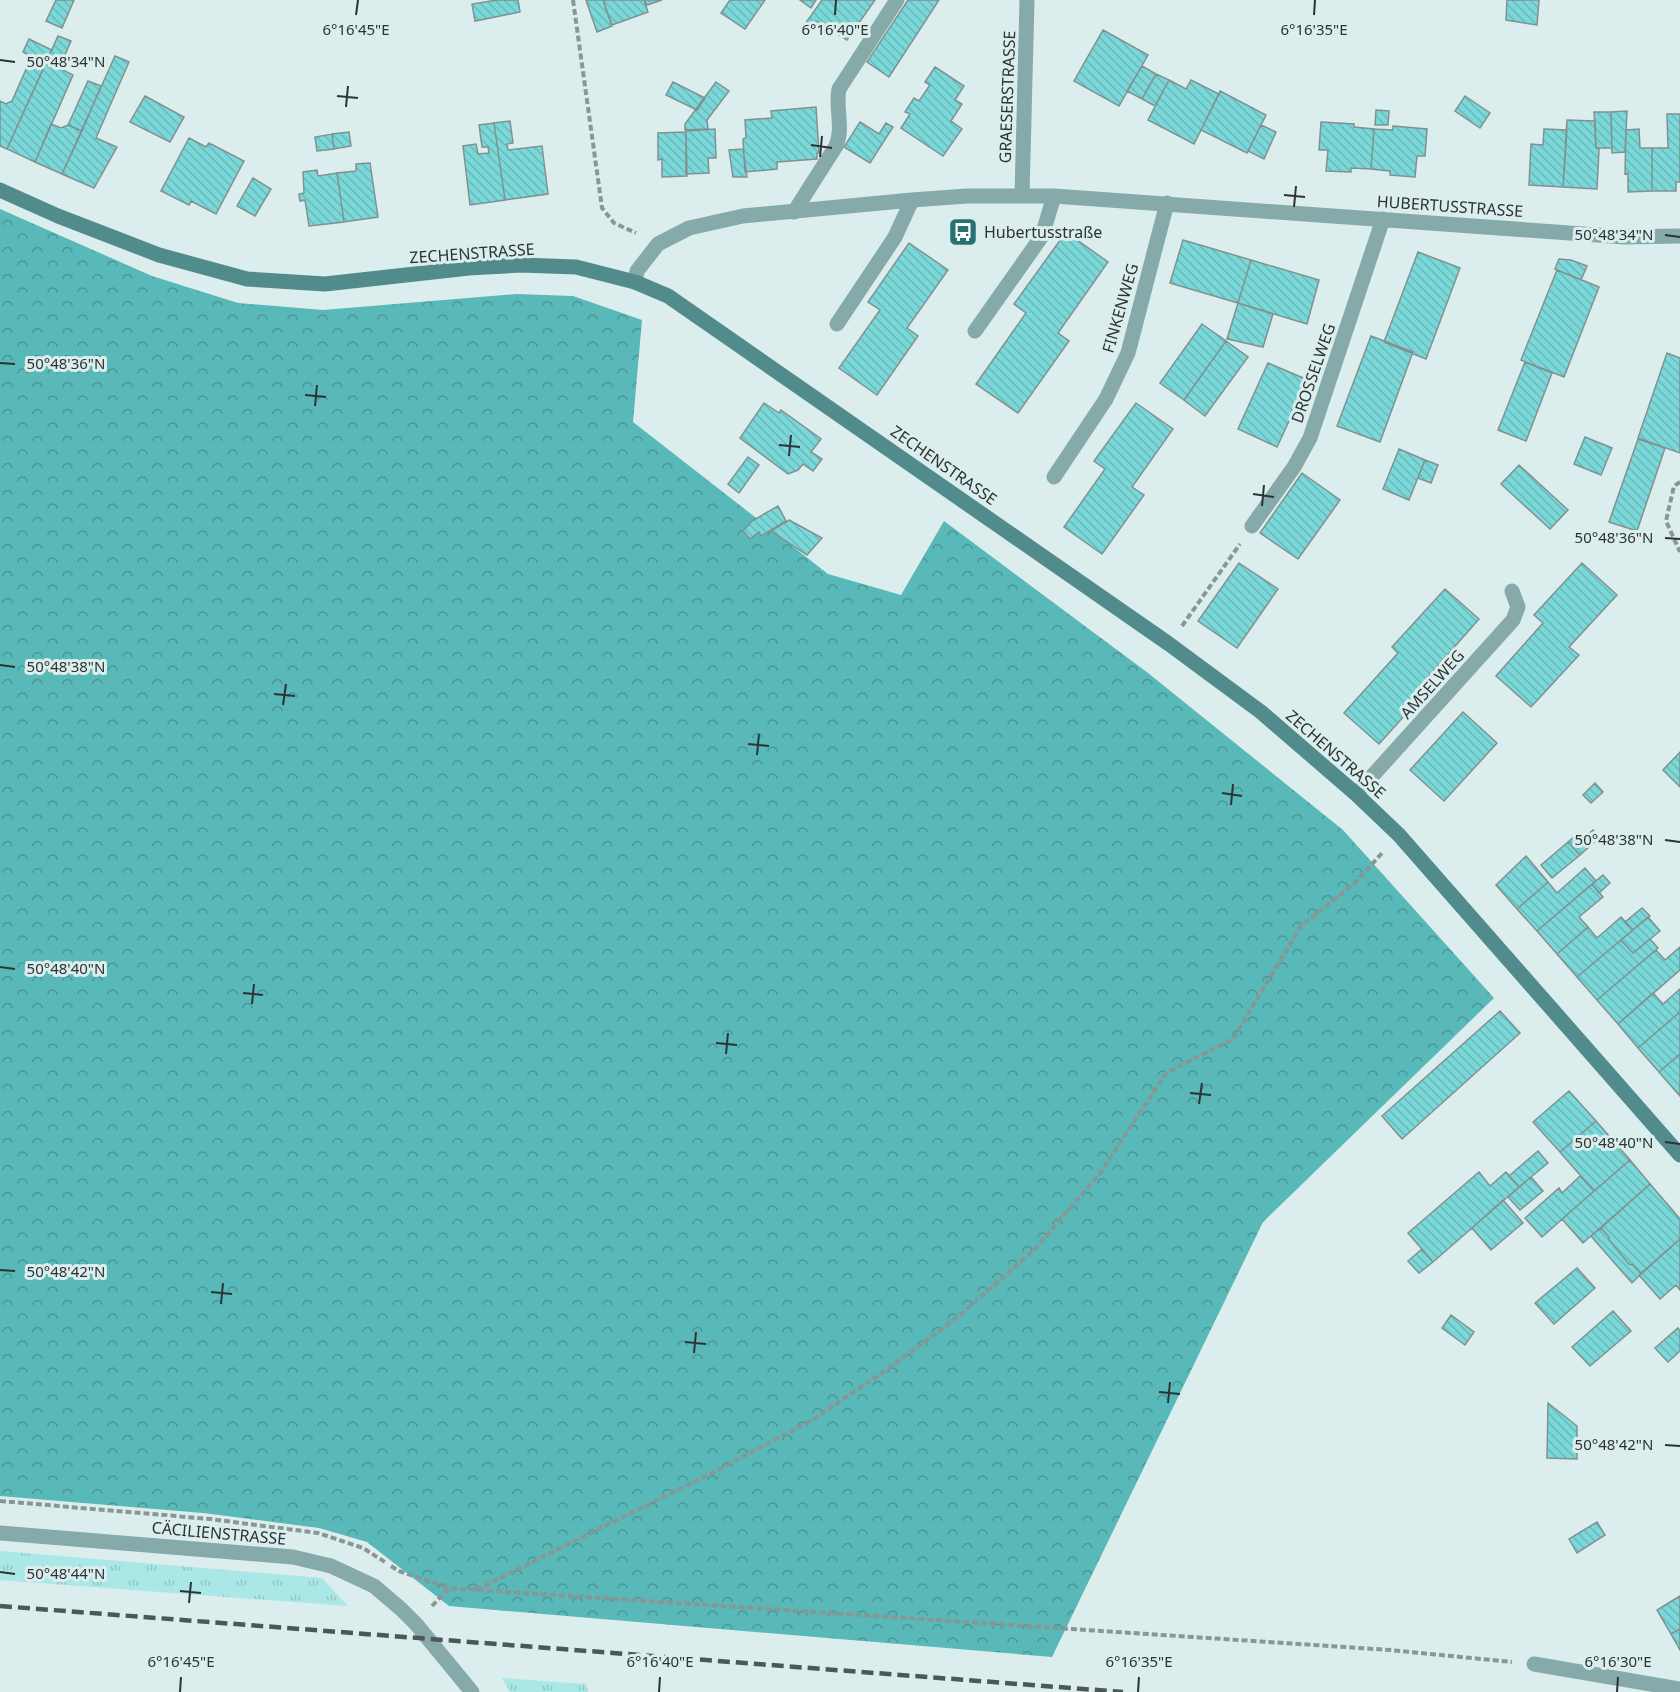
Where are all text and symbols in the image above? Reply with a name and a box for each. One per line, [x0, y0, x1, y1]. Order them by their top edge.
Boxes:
text: 6°16'45"E [322, 19, 390, 39]
text: 6°16'40"E [801, 19, 869, 39]
text: 6°16'35"E [1280, 19, 1348, 39]
street label: GRAESERSTRASSE [994, 30, 1020, 164]
text: 50°48'34"N [27, 51, 105, 71]
street label: HUBERTUSSTRASSE [1376, 190, 1524, 222]
bus stop icon: Hubertusstraße [947, 216, 979, 248]
place label: Hubertusstraße [984, 221, 1102, 243]
text: 50°48'34"N [1575, 224, 1653, 244]
street label: ZECHENSTRASSE [409, 238, 535, 268]
street label: FINKENWEG [1097, 261, 1143, 355]
street label: DROSSELWEG [1286, 320, 1340, 426]
text: 50°48'36"N [27, 353, 105, 373]
street label: ZECHENSTRASSE [886, 420, 1002, 510]
text: 50°48'36"N [1575, 527, 1653, 547]
street label: AMSELWEG [1395, 645, 1469, 723]
text: 50°48'38"N [27, 656, 105, 676]
street label: ZECHENSTRASSE [1281, 705, 1391, 803]
text: 50°48'38"N [1575, 829, 1653, 849]
text: 50°48'40"N [27, 958, 105, 978]
text: 50°48'40"N [1575, 1132, 1653, 1152]
text: 50°48'42"N [27, 1261, 105, 1281]
text: 50°48'42"N [1575, 1434, 1653, 1454]
street label: CÄCILIENSTRASSE [151, 1516, 287, 1550]
text: 50°48'44"N [27, 1563, 105, 1583]
text: 6°16'45"E [147, 1651, 215, 1671]
text: 6°16'40"E [626, 1651, 694, 1671]
text: 6°16'35"E [1105, 1651, 1173, 1671]
text: 6°16'30"E [1584, 1651, 1652, 1671]

